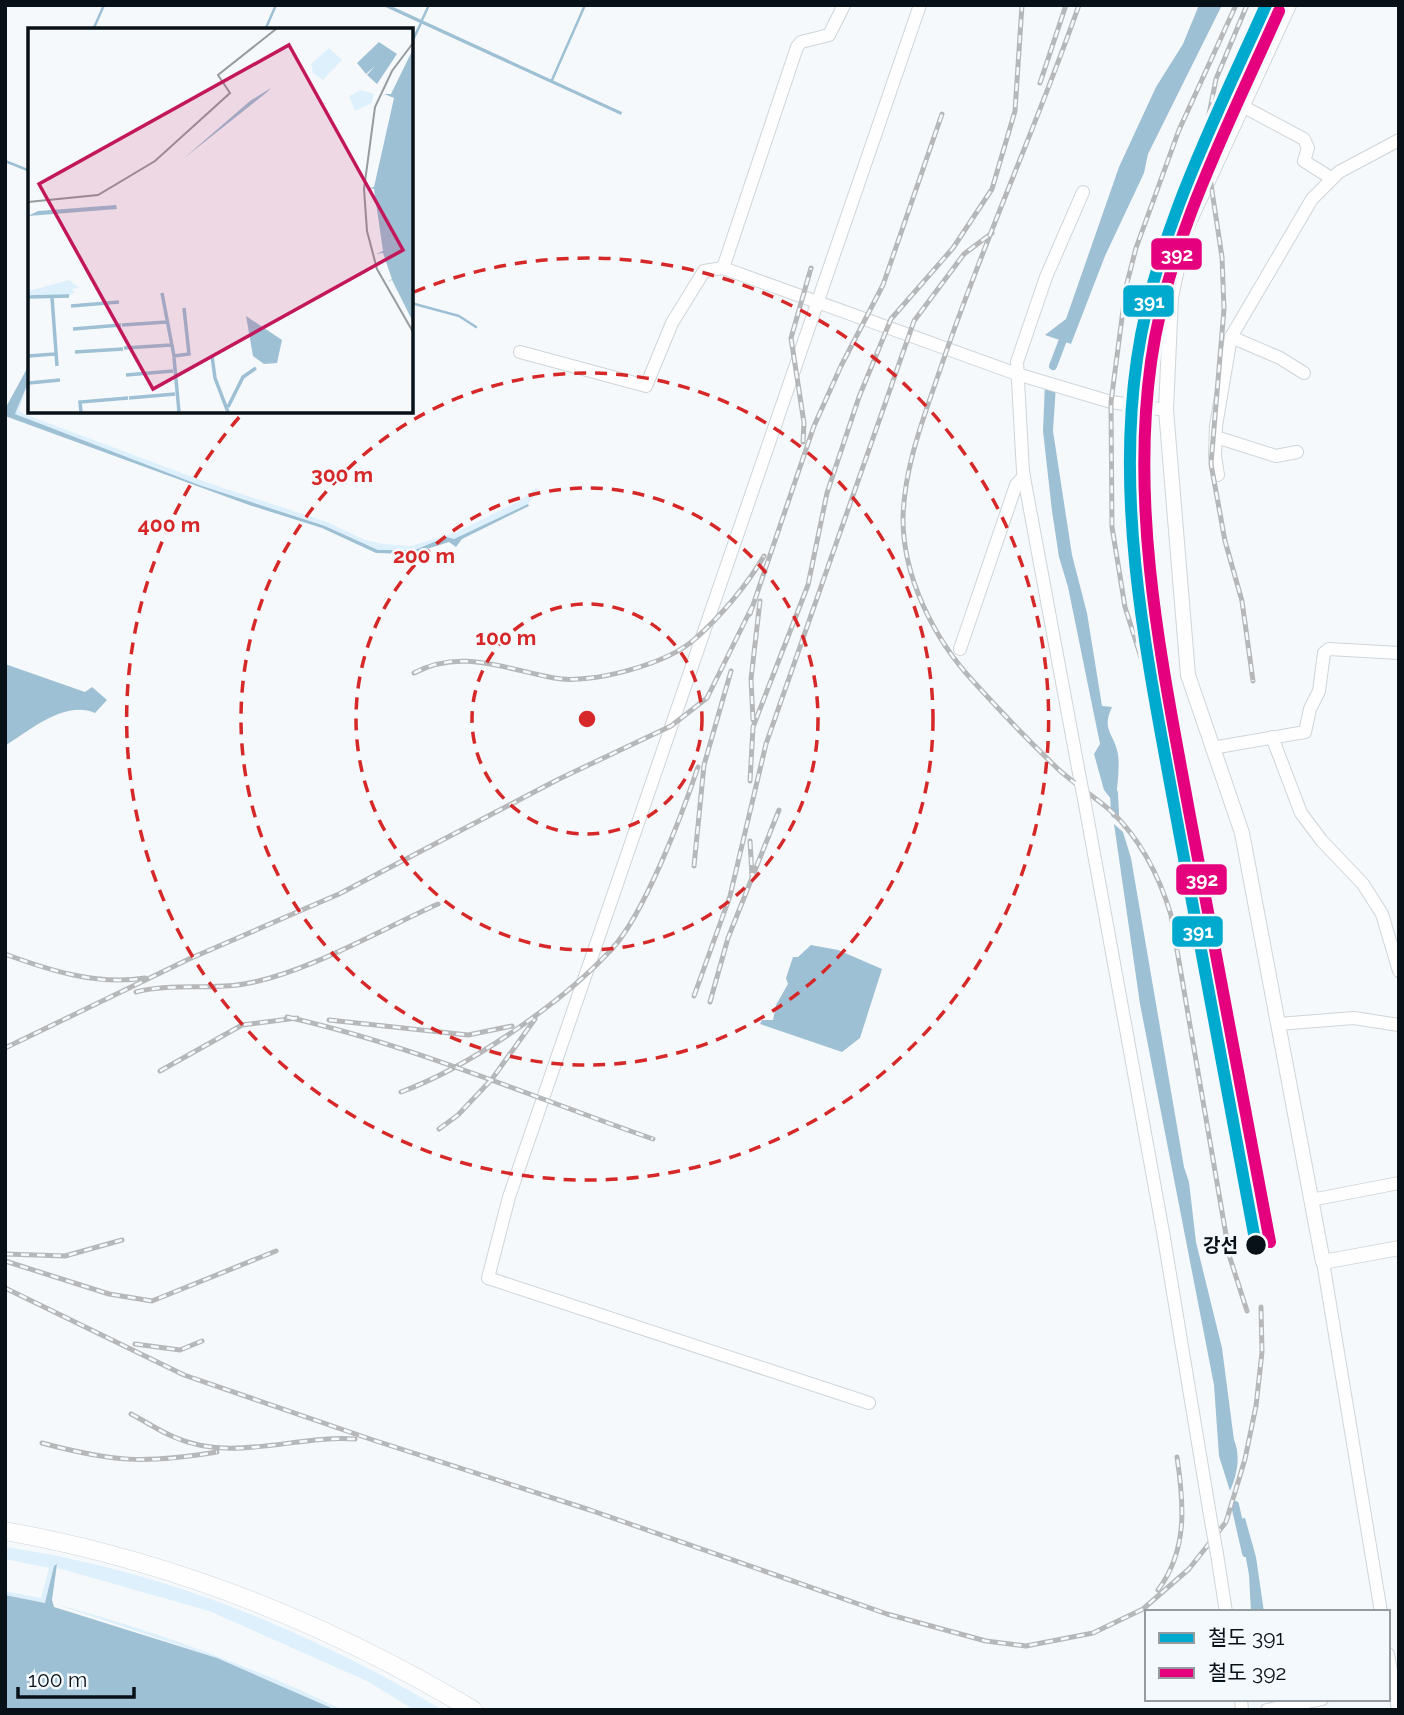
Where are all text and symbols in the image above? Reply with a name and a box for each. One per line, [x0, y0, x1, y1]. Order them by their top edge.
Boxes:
inset map [28, 28, 413, 413]
line badge: 392 [1150, 237, 1203, 271]
text: 392 [1161, 243, 1193, 265]
line badge: 391 [1122, 284, 1175, 318]
text: 391 [1133, 290, 1165, 312]
text: 300 m [311, 462, 373, 487]
text: 400 m [138, 512, 200, 537]
text: 200 m [393, 543, 455, 568]
text: 100 m [476, 625, 536, 650]
centre of rings [575, 707, 599, 731]
line badge: 392 [1175, 863, 1228, 896]
text: 392 [1186, 868, 1218, 890]
line badge: 391 [1171, 915, 1224, 948]
text: 391 [1182, 920, 1214, 942]
marker: 강선 [1244, 1233, 1268, 1257]
place label: 강선 [1203, 1234, 1238, 1256]
legend [1145, 1610, 1390, 1701]
text: 철도 391 [1208, 1625, 1285, 1650]
scale bar [18, 1656, 133, 1700]
text: 철도 392 [1208, 1660, 1286, 1685]
text: 100 m [28, 1667, 87, 1692]

